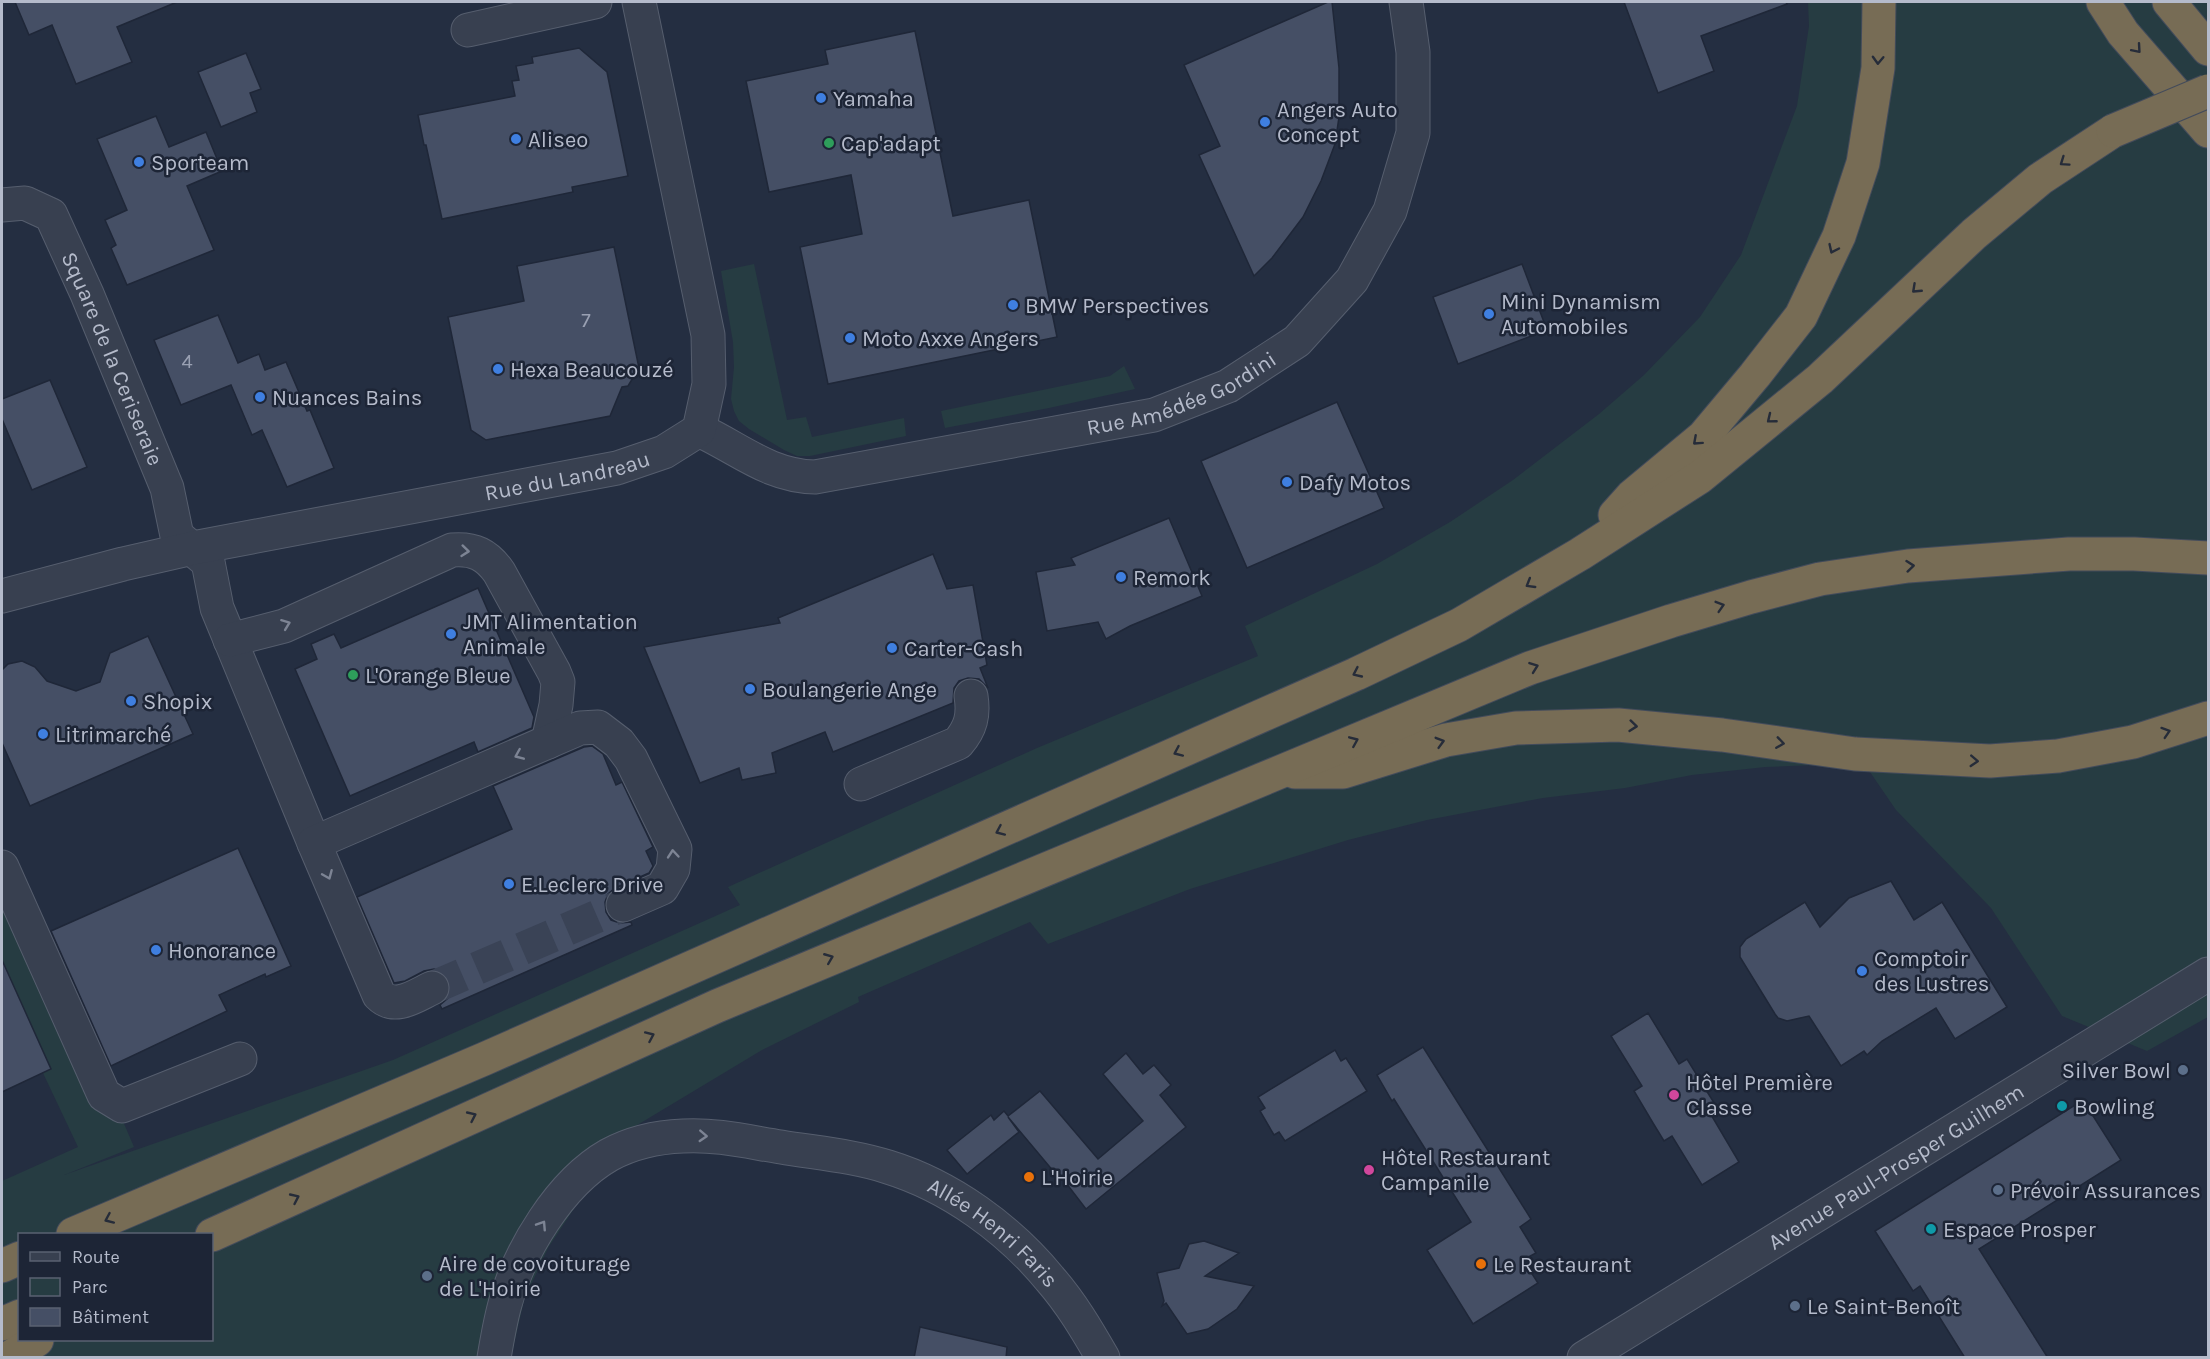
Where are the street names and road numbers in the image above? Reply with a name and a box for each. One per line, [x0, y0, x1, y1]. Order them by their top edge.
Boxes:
street label: Square de la Ceriseraie [56, 248, 168, 470]
street label: Rue Amédée Gordini [1085, 346, 1281, 441]
street label: Rue du Landreau [482, 446, 653, 507]
street label: Avenue Paul-Prosper Guilhem [1764, 1078, 2029, 1256]
street label: Allée Henri Faris [923, 1173, 1063, 1293]

